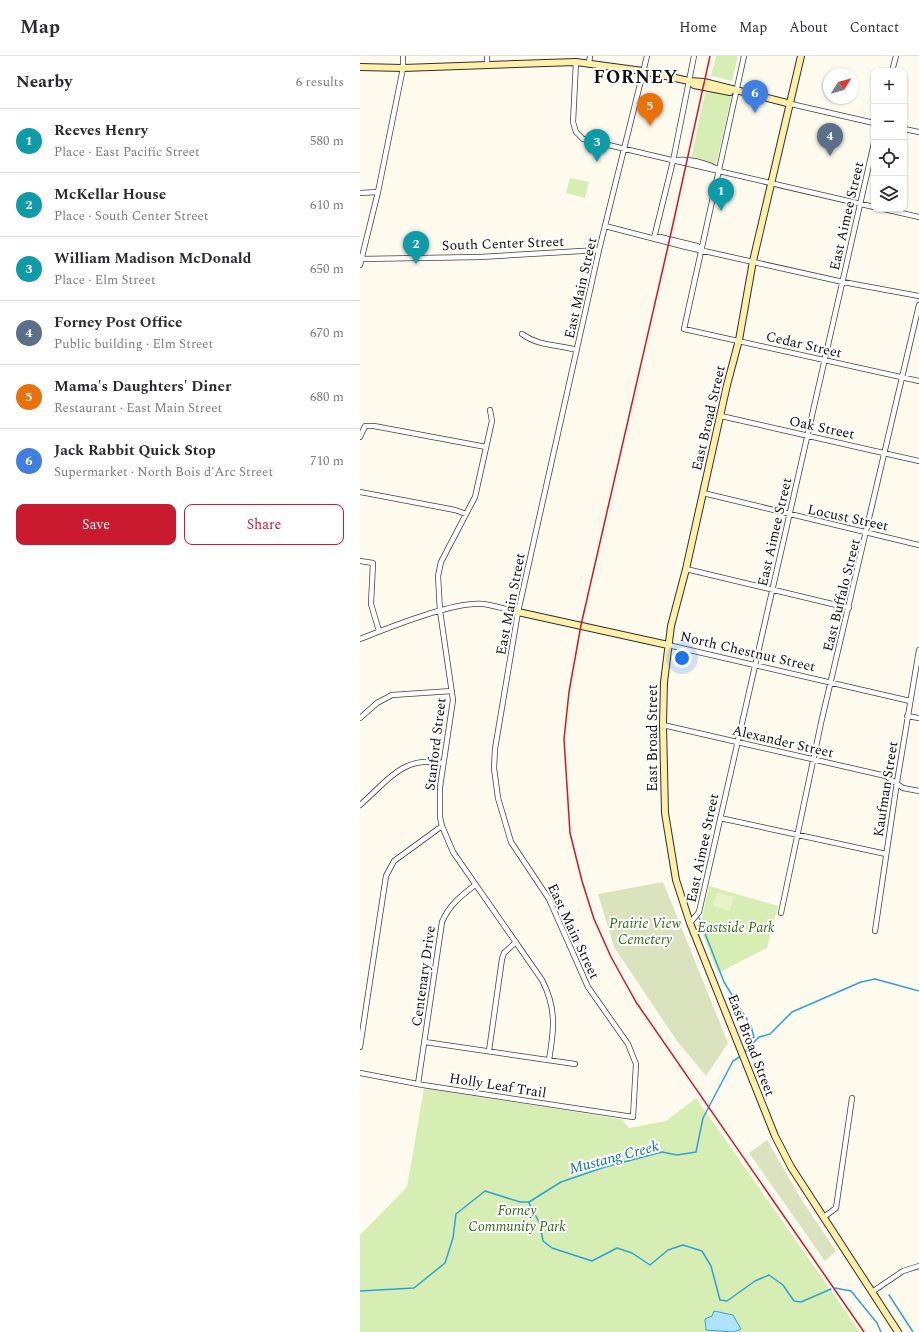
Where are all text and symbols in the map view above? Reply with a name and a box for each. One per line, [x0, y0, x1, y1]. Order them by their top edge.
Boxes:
text: Map [20, 13, 60, 42]
text: Home [679, 17, 717, 38]
text: Map [739, 17, 767, 38]
text: About [789, 17, 828, 38]
text: Contact [850, 17, 899, 38]
district label: FORNEY [594, 64, 678, 91]
north arrow [823, 68, 859, 104]
map controls [871, 68, 907, 212]
button: + [871, 68, 907, 104]
text: Nearby [16, 69, 72, 95]
text: 6 results [296, 72, 344, 92]
pin: 6 [742, 80, 768, 113]
pin: 5 [637, 93, 663, 126]
button: − [871, 104, 907, 140]
text: Reeves Henry [54, 119, 148, 142]
pin: 4 [817, 123, 843, 156]
pin: 3 [584, 129, 610, 162]
text: 1 [25, 131, 33, 151]
text: 580 m [310, 131, 344, 151]
button: locate [871, 140, 907, 176]
text: Place · East Pacific Street [54, 142, 200, 162]
street label: East Aimee Street [824, 160, 869, 273]
button: layers [871, 176, 907, 212]
pin: 1 [708, 178, 734, 211]
text: McKellar House [54, 183, 166, 206]
text: 2 [25, 195, 33, 215]
text: 610 m [310, 195, 344, 215]
text: Place · South Center Street [54, 206, 208, 226]
pin: 2 [403, 231, 429, 264]
street label: South Center Street [442, 231, 565, 256]
street label: East Main Street [559, 235, 602, 341]
text: William Madison McDonald [54, 247, 252, 270]
text: 3 [25, 259, 33, 279]
text: 650 m [310, 259, 344, 279]
text: Place · Elm Street [54, 270, 156, 290]
text: Forney Post Office [54, 311, 182, 334]
text: 4 [25, 323, 33, 343]
text: 670 m [310, 323, 344, 343]
street label: Cedar Street [764, 326, 844, 363]
text: Public building · Elm Street [54, 334, 213, 354]
street label: East Broad Street [686, 363, 731, 473]
text: Mama's Daughters' Diner [54, 375, 231, 398]
text: 5 [25, 387, 33, 407]
text: 680 m [310, 387, 344, 407]
text: Restaurant · East Main Street [54, 398, 222, 418]
street label: Oak Street [787, 410, 856, 445]
text: Jack Rabbit Quick Stop [54, 439, 216, 462]
text: 6 [25, 451, 33, 471]
text: 710 m [310, 451, 344, 471]
text: Supermarket · North Bois d'Arc Street [54, 462, 273, 482]
street label: East Aimee Street [752, 476, 797, 589]
street label: Locust Street [806, 499, 890, 536]
button: Save [16, 504, 176, 545]
button: Share [184, 504, 344, 545]
street label: East Buffalo Street [817, 536, 866, 654]
street label: East Main Street [490, 551, 531, 657]
street label: North Chestnut Street [678, 626, 818, 677]
your location [672, 648, 692, 668]
street label: East Broad Street [642, 684, 663, 792]
street label: Stanford Street [419, 696, 452, 792]
street label: Alexander Street [730, 720, 836, 763]
street label: Kaufman Street [868, 740, 903, 838]
street label: East Aimee Street [681, 792, 724, 905]
street label: East Main Street [542, 880, 605, 983]
park label: Prairie View Cemetery [609, 913, 682, 950]
park label: Eastside Park [697, 917, 775, 938]
street label: Centenary Drive [406, 924, 441, 1028]
street label: East Broad Street [722, 991, 781, 1099]
street label: Holly Leaf Trail [448, 1067, 548, 1104]
water label: Mustang Creek [567, 1134, 662, 1181]
park label: Forney Community Park [468, 1200, 566, 1237]

